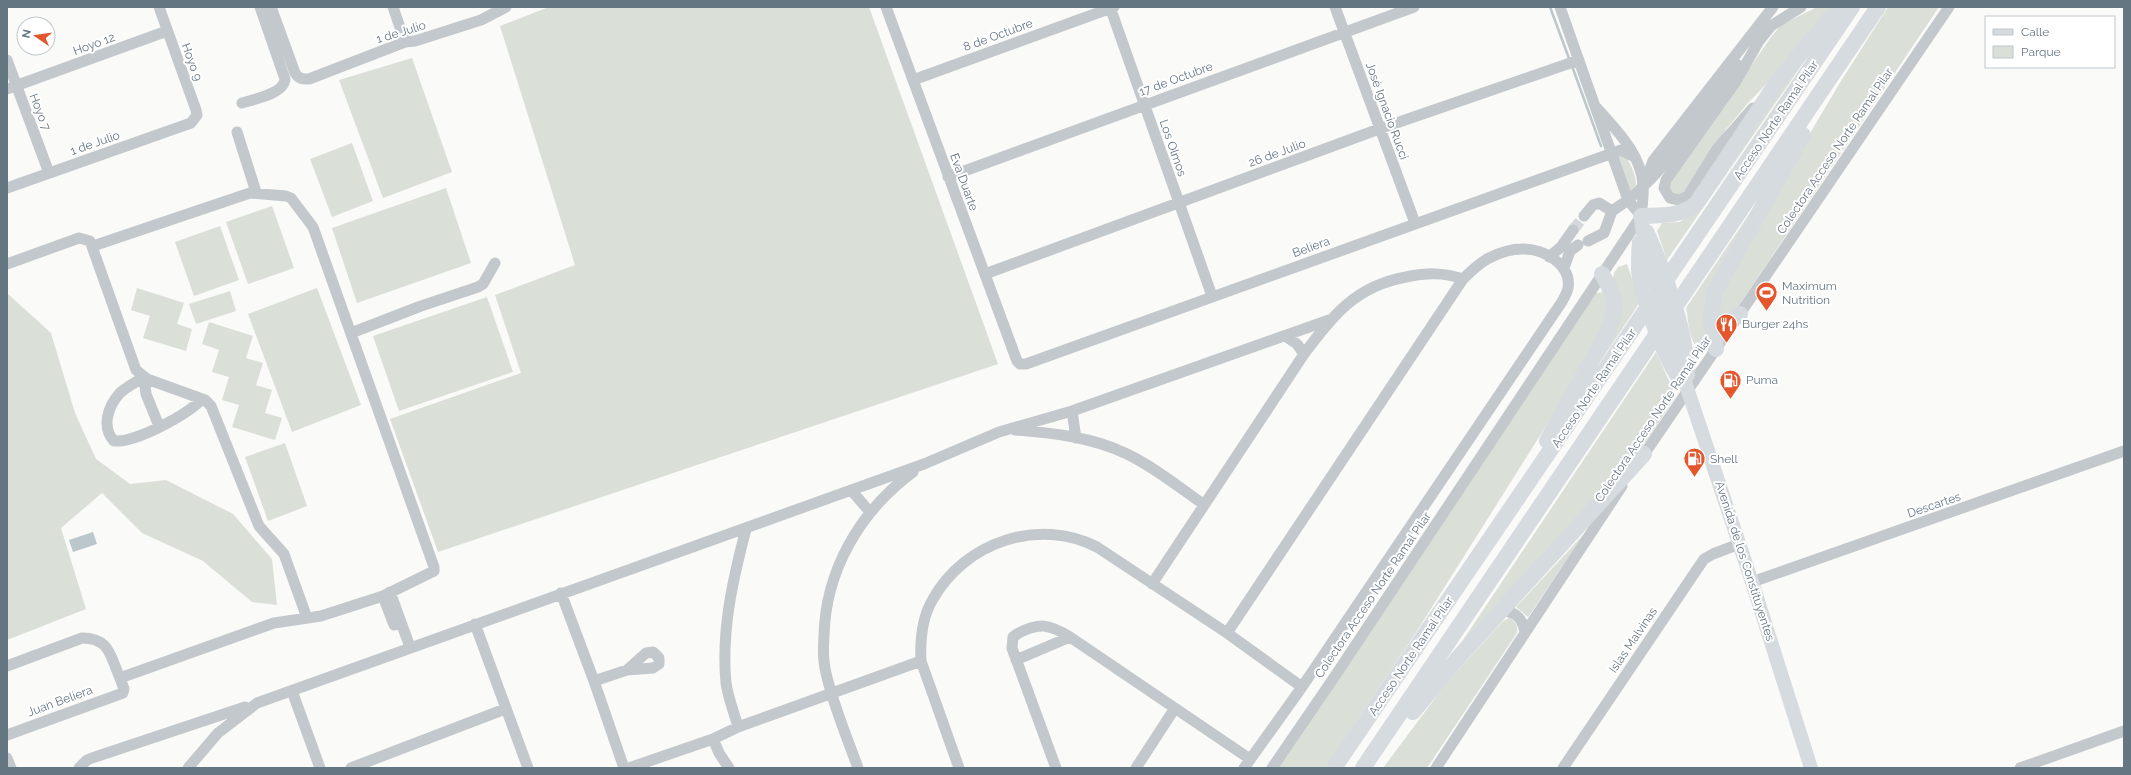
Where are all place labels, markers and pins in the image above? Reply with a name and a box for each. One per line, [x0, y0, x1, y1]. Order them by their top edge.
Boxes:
place label: Maximum Nutrition [1782, 279, 1837, 307]
sports icon: Maximum Nutrition [1754, 280, 1780, 313]
restaurant icon: Burger 24hs [1713, 311, 1739, 344]
place label: Burger 24hs [1742, 317, 1808, 331]
fuel station icon: Puma [1717, 367, 1743, 400]
place label: Puma [1746, 373, 1778, 387]
fuel station icon: Shell [1681, 446, 1707, 479]
place label: Shell [1710, 452, 1739, 466]

